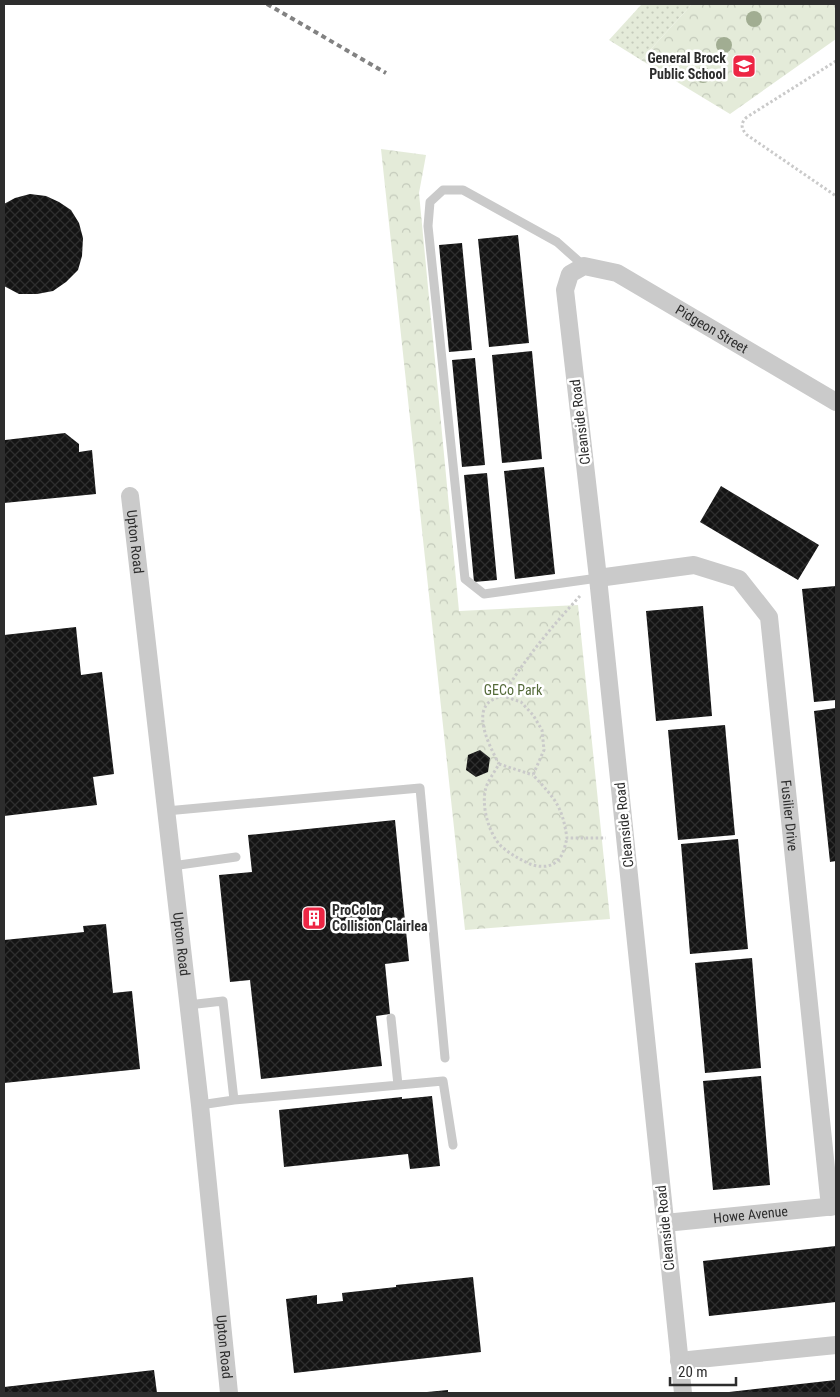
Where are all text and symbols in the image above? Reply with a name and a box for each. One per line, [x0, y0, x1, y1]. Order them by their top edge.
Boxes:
place label: General Brock Public School [647, 50, 726, 82]
school or university icon: General Brock Public School [731, 53, 757, 79]
street label: Pidgeon Street [673, 301, 751, 356]
street label: Cleanside Road [567, 379, 593, 465]
street label: Upton Road [124, 509, 147, 574]
park label: GECo Park [484, 682, 543, 698]
street label: Fusilier Drive [778, 779, 801, 852]
street label: Cleanside Road [612, 782, 636, 868]
place label: ProColor Collision Clairlea [332, 902, 428, 934]
building icon: ProColor Collision Clairlea [301, 905, 327, 931]
street label: Upton Road [170, 911, 193, 977]
street label: Cleanside Road [653, 1185, 677, 1271]
street label: Howe Avenue [713, 1203, 789, 1226]
street label: Upton Road [213, 1314, 236, 1379]
scale bar [670, 1354, 736, 1386]
text: 20 m [678, 1363, 708, 1381]

